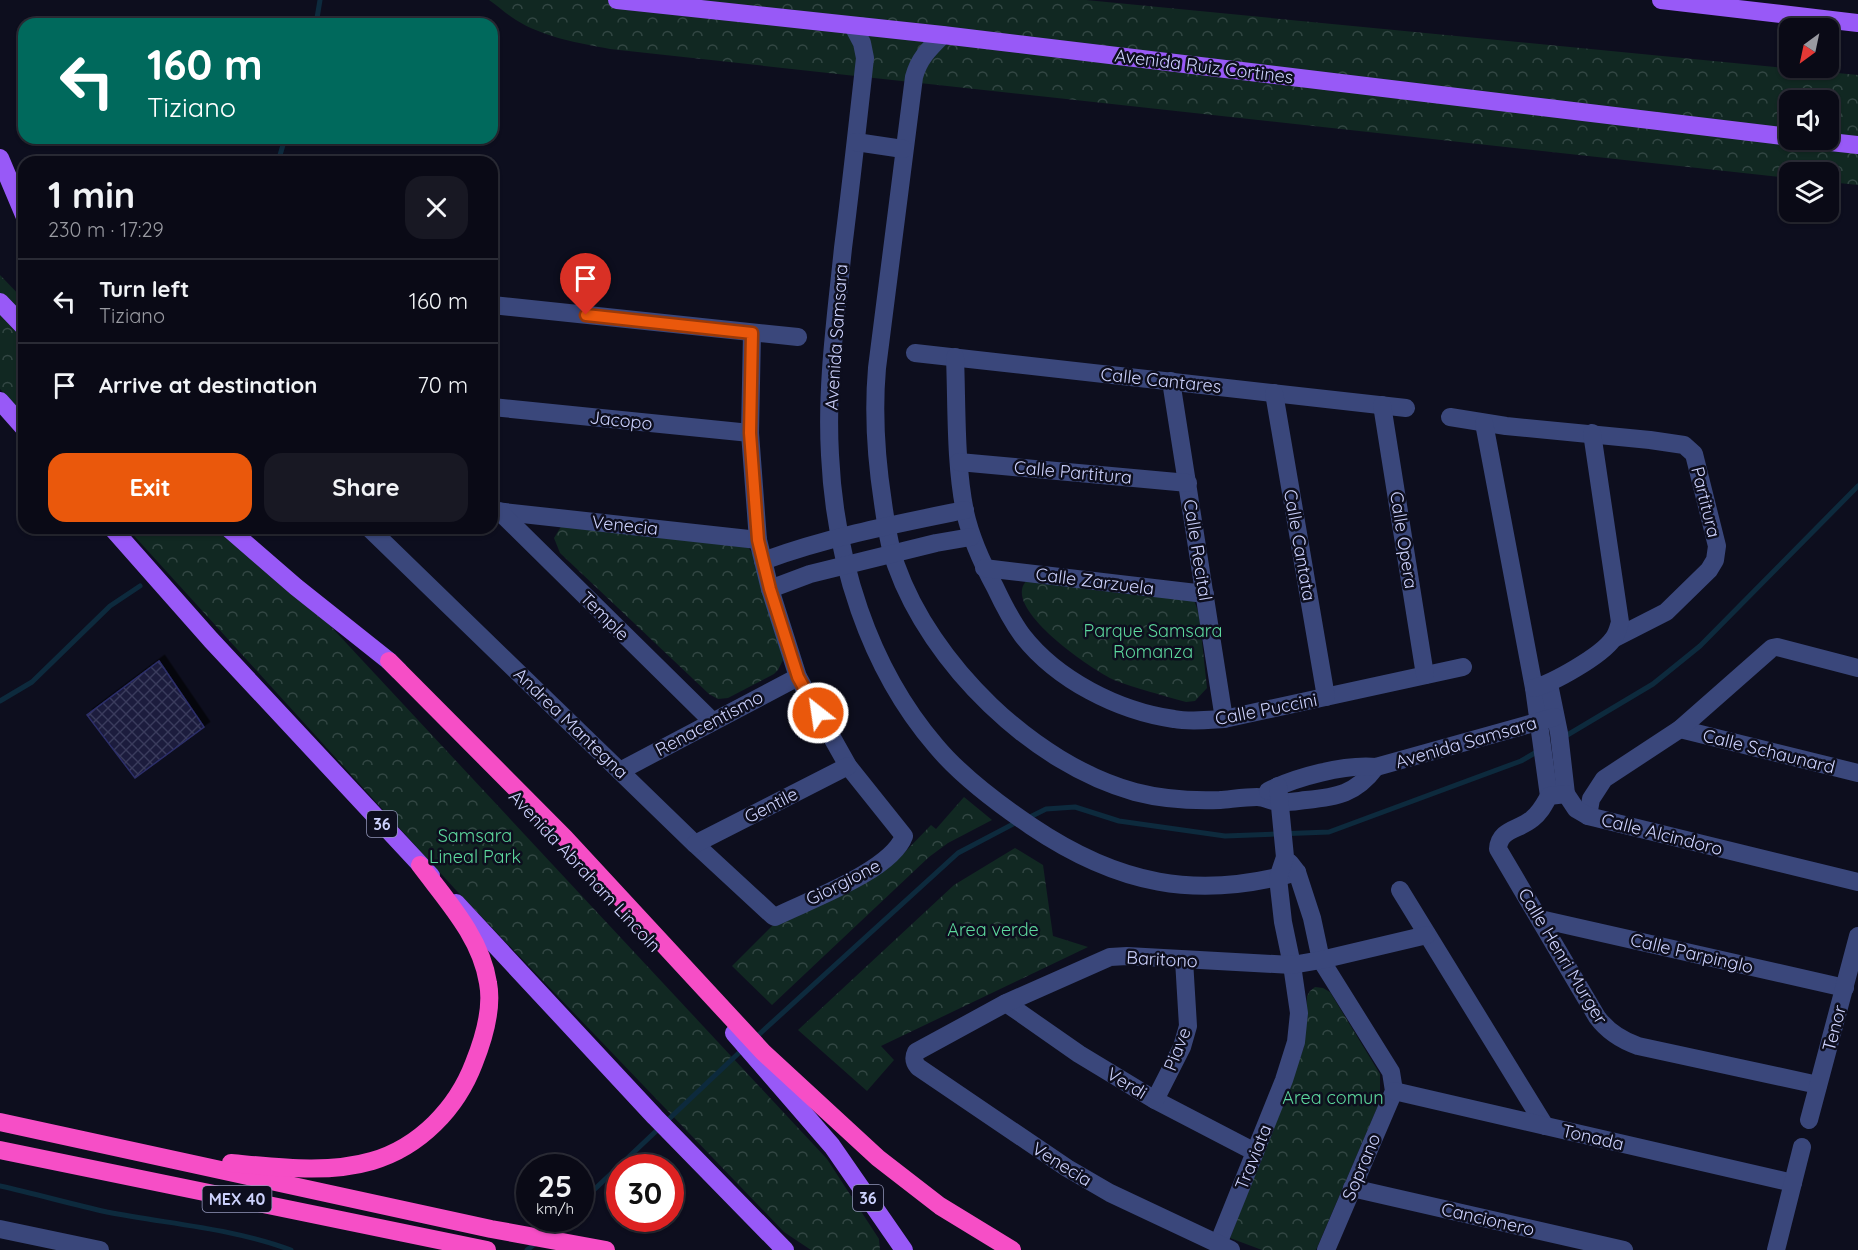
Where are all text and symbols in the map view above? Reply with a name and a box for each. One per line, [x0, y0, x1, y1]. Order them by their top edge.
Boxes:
north arrow [1779, 18, 1839, 78]
map controls [1779, 18, 1839, 222]
text: 160 m [147, 38, 263, 91]
icon: left [48, 42, 126, 120]
street label: Avenida Ruiz Cortines [1113, 44, 1295, 88]
text: Tiziano [147, 90, 236, 124]
button: sound [1779, 90, 1839, 150]
button: layers [1779, 162, 1839, 222]
text: 1 min [48, 172, 135, 217]
button: close [405, 176, 468, 239]
text: 230 m · 17:29 [48, 217, 164, 242]
pin [560, 253, 611, 315]
icon: arrive [569, 262, 602, 295]
street label: Avenida Samsara [819, 263, 853, 411]
text: Turn left [99, 275, 189, 303]
icon: left [48, 285, 81, 318]
text: 160 m [409, 287, 468, 315]
text: Tiziano [99, 303, 165, 328]
street label: Calle Cantares [1100, 362, 1222, 398]
icon: arrive [48, 369, 81, 402]
text: Arrive at destination [99, 371, 317, 399]
text: 70 m [418, 371, 468, 399]
street label: Jacopo [588, 405, 654, 435]
button: Exit [48, 453, 252, 522]
button: Share [264, 453, 468, 522]
street label: Calle Partitura [1013, 455, 1133, 489]
street label: Partitura [1686, 464, 1726, 540]
street label: Calle Cantata [1279, 487, 1321, 603]
street label: Calle Opera [1385, 490, 1423, 590]
street label: Calle Recital [1179, 498, 1217, 602]
street label: Venecia [591, 510, 659, 540]
street label: Calle Zarzuela [1034, 562, 1156, 600]
street label: Temple [576, 587, 634, 645]
park label: Parque Samsara Romanza [1084, 619, 1222, 663]
street label: Andrea Mantegna [509, 662, 633, 784]
position arrow [786, 681, 850, 745]
street label: Renacentismo [651, 685, 767, 761]
street label: Calle Puccini [1213, 688, 1319, 730]
street label: Avenida Samsara [1393, 711, 1539, 773]
street label: Calle Schaunard [1701, 723, 1837, 779]
street label: Gentile [740, 782, 802, 828]
street label: Avenida Abraham Lincoln [504, 785, 666, 957]
street label: Calle Alcindoro [1599, 808, 1725, 860]
road number: 36 [367, 811, 397, 837]
park label: Samsara Lineal Park [429, 824, 521, 868]
street label: Giorgione [802, 853, 884, 911]
street label: Calle Henri Murger [1513, 884, 1613, 1028]
park label: Area verde [947, 918, 1039, 941]
street label: Calle Parpinglo [1628, 928, 1756, 978]
street label: Baritono [1126, 946, 1198, 972]
street label: Tenor [1817, 1002, 1851, 1054]
street label: Piave [1158, 1024, 1196, 1074]
street label: Verdi [1103, 1062, 1151, 1104]
park label: Area comun [1282, 1086, 1384, 1109]
street label: Tonada [1560, 1119, 1626, 1155]
street label: Traviata [1230, 1121, 1276, 1193]
street label: Soprano [1337, 1130, 1385, 1204]
street label: Venecia [1028, 1137, 1096, 1191]
speed limit sign: 30 [606, 1154, 684, 1232]
text: 25 [538, 1167, 572, 1205]
road number: 36 [853, 1185, 883, 1211]
road number: MEX 40 [202, 1186, 272, 1212]
street label: Cancionero [1439, 1197, 1537, 1241]
text: km/h [536, 1199, 574, 1218]

